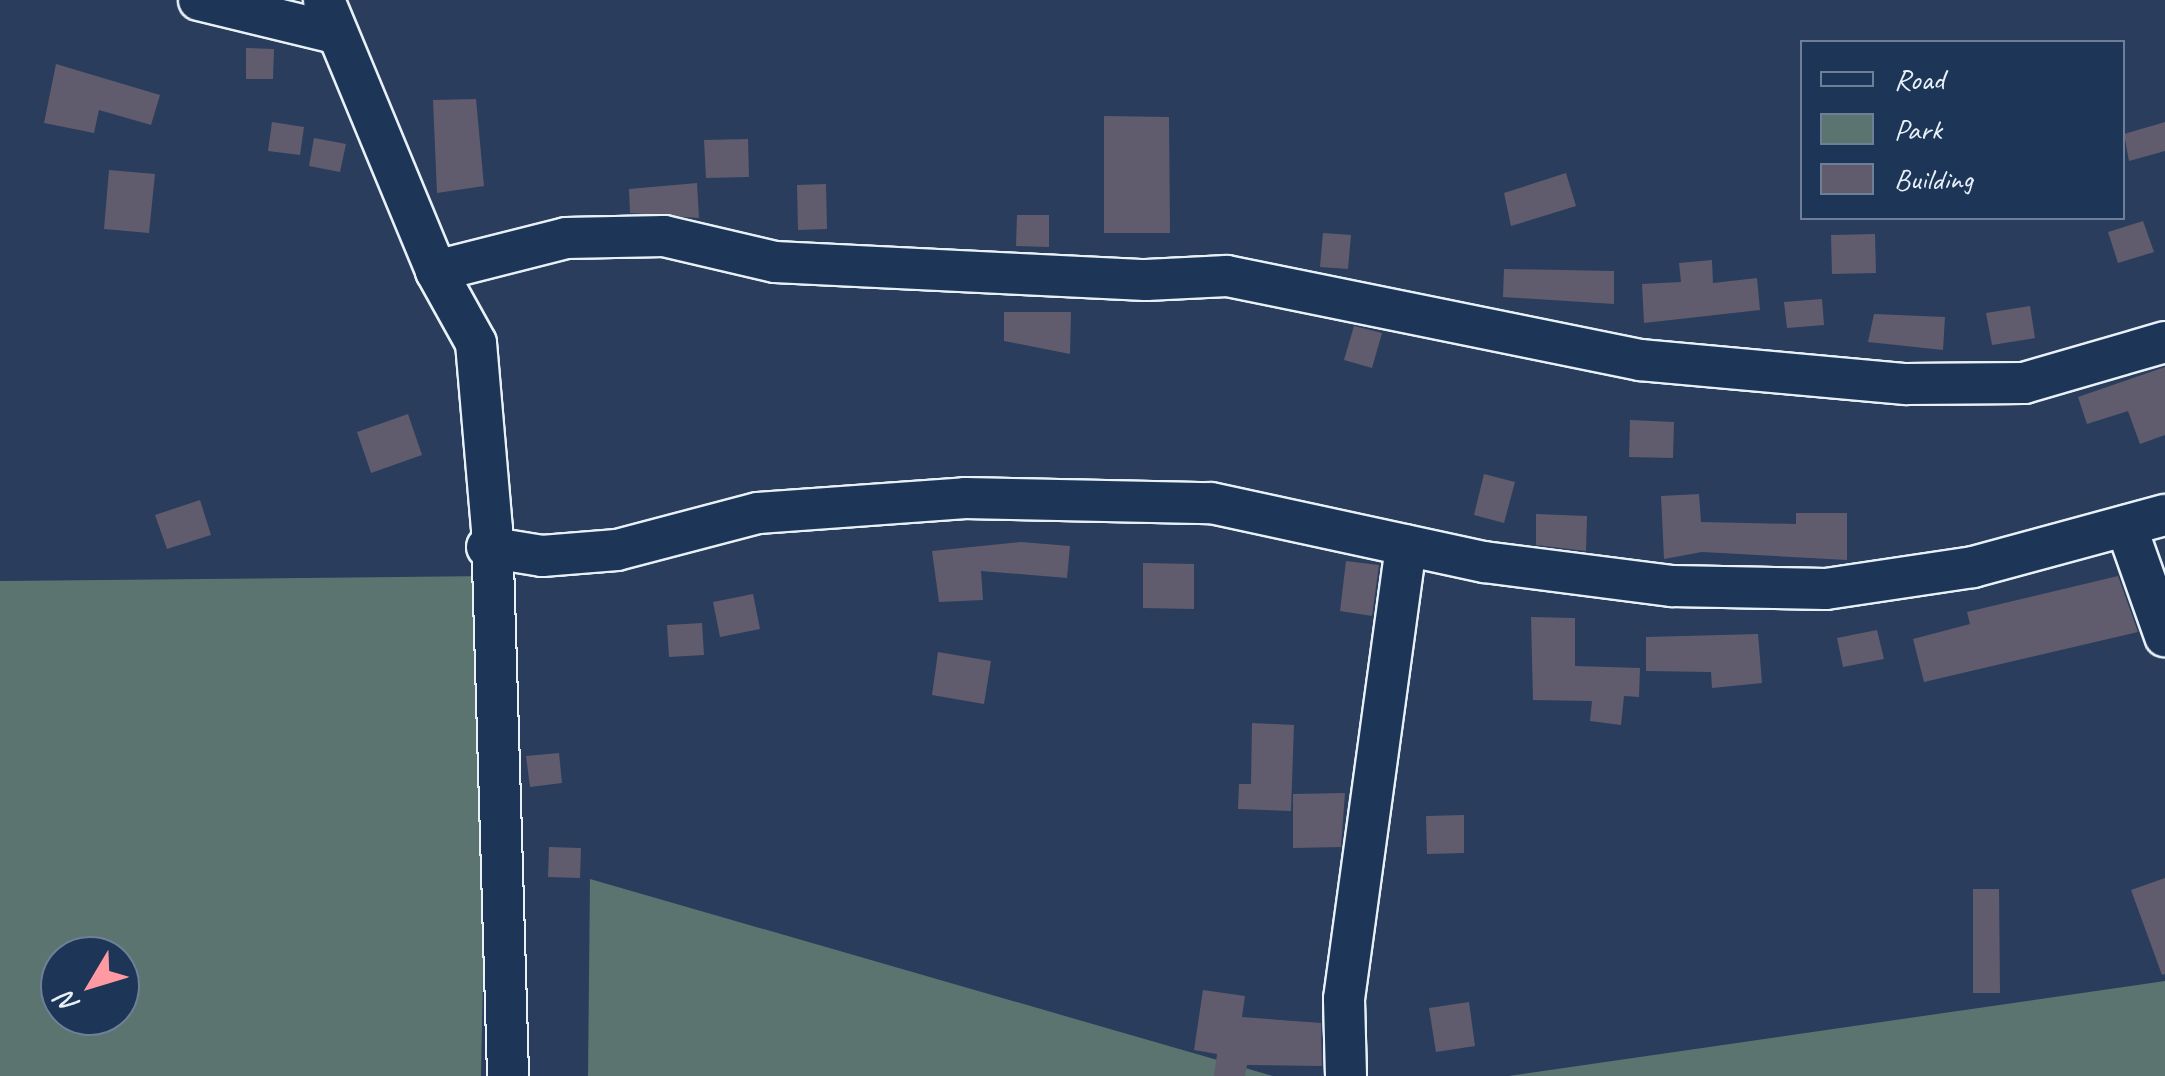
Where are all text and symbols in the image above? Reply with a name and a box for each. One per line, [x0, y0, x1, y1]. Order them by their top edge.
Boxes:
legend [1800, 40, 2125, 220]
text: Road [1894, 60, 1944, 98]
text: Park [1894, 110, 1942, 148]
text: Building [1894, 160, 1973, 198]
north arrow [40, 936, 140, 1036]
text: N [48, 986, 87, 1021]

